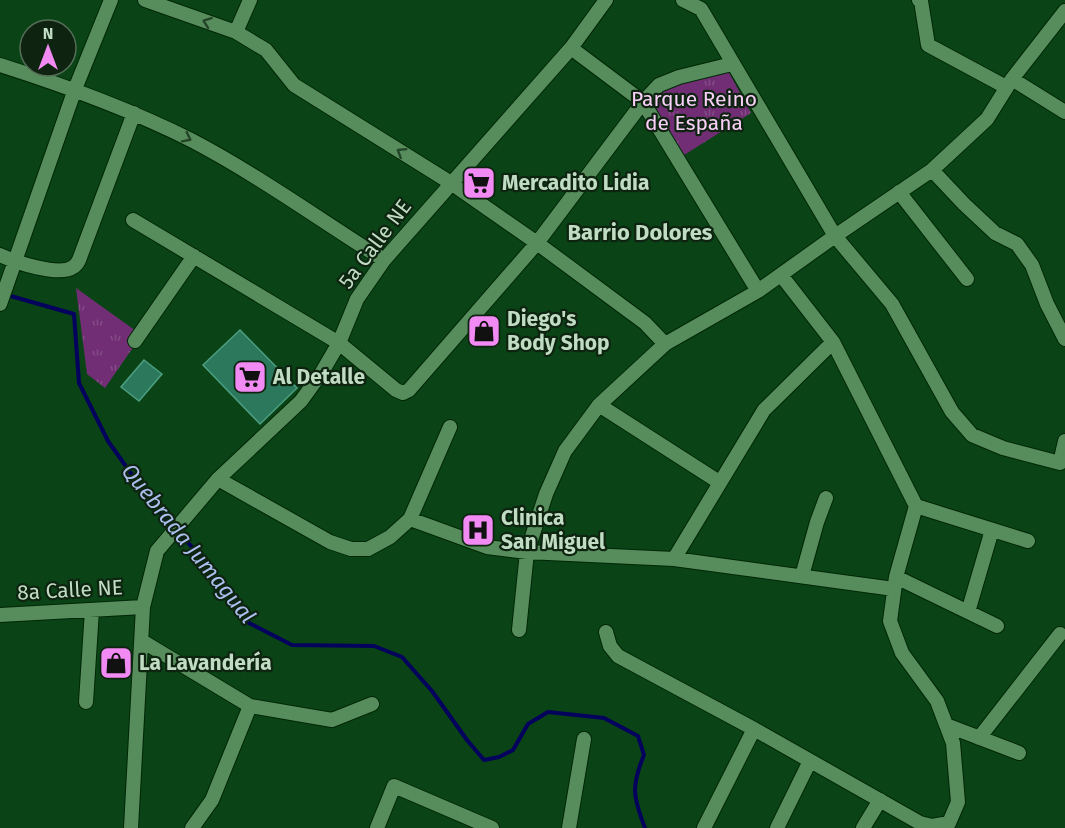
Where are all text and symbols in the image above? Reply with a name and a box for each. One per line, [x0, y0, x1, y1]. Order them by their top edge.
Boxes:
one-way arrow [202, 16, 213, 29]
north arrow [18, 18, 78, 78]
text: N [43, 24, 53, 43]
park label: Parque Reino de España [631, 86, 757, 136]
one-way arrow [180, 131, 191, 143]
one-way arrow [397, 149, 408, 160]
supermarket icon: Mercadito Lidia [461, 165, 497, 201]
place label: Mercadito Lidia [502, 170, 649, 196]
street label: 5a Calle NE [333, 194, 417, 294]
district label: Barrio Dolores [568, 219, 713, 246]
place label: Diego's Body Shop [507, 306, 610, 356]
shop icon: Diego's Body Shop [466, 313, 502, 349]
supermarket icon: Al Detalle [232, 359, 268, 395]
place label: Al Detalle [272, 364, 365, 390]
water label: Quebrada Jumagual [116, 458, 261, 629]
place label: Clinica San Miguel [501, 505, 606, 555]
hospital icon: Clinica San Miguel [460, 512, 496, 548]
street label: 8a Calle NE [16, 574, 124, 606]
shop icon: La Lavandería [98, 645, 134, 681]
place label: La Lavandería [139, 650, 272, 676]

